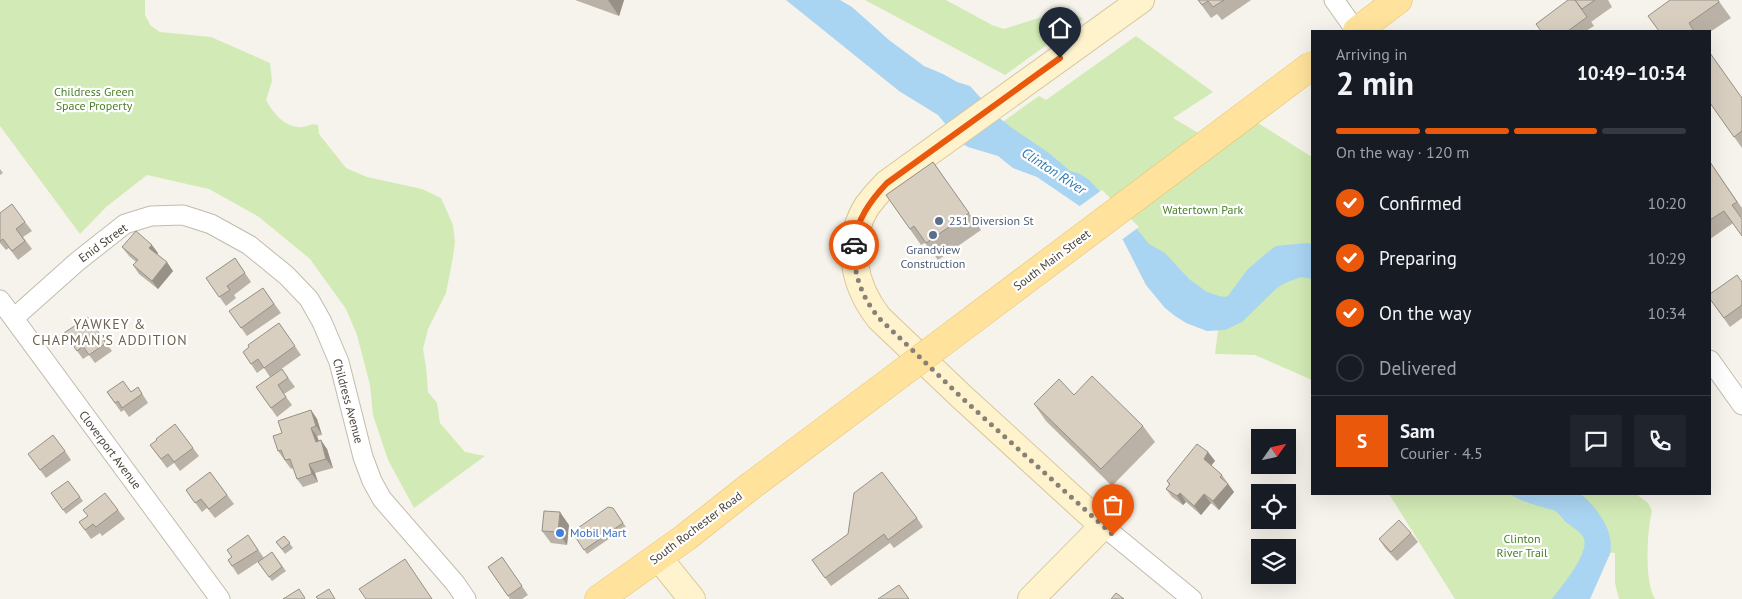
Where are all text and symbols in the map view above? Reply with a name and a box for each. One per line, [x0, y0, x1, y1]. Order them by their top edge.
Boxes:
pin [1039, 7, 1081, 58]
icon: home [1046, 14, 1074, 42]
text: Arriving in [1336, 44, 1407, 64]
text: 10:49–10:54 [1577, 61, 1686, 85]
text: 2 min [1336, 62, 1414, 104]
park label: Childress Green Space Property [54, 84, 134, 113]
text: On the way · 120 m [1336, 142, 1469, 162]
water label: Clinton River [1018, 144, 1091, 199]
icon: check [1336, 189, 1364, 217]
text: Confirmed [1379, 191, 1462, 215]
text: 10:20 [1648, 193, 1686, 213]
park label: Watertown Park [1163, 202, 1244, 217]
place label: 251 Diversion St [949, 213, 1034, 228]
marker: 251 Diversion St [933, 215, 945, 227]
street label: Enid Street [75, 220, 130, 265]
courier [829, 220, 879, 270]
street label: South Main Street [1010, 226, 1093, 293]
marker: Grandview Construction [927, 229, 939, 241]
icon: car [840, 231, 868, 259]
place label: Grandview Construction [901, 242, 965, 271]
icon: check [1336, 244, 1364, 272]
text: Preparing [1379, 246, 1457, 270]
text: 10:29 [1648, 248, 1686, 268]
icon: check [1336, 299, 1364, 327]
text: On the way [1379, 301, 1471, 325]
text: 10:34 [1648, 303, 1686, 323]
district label: YAWKEY & CHAPMAN'S ADDITION [32, 315, 188, 349]
text: Delivered [1379, 356, 1457, 380]
street label: Childress Avenue [330, 357, 367, 445]
street label: Cloverport Avenue [76, 408, 145, 492]
button: chat [1570, 415, 1622, 467]
button: phone [1634, 415, 1686, 467]
text: Sam [1400, 419, 1435, 443]
north arrow [1251, 429, 1296, 474]
map controls [1251, 429, 1296, 584]
text: S [1357, 429, 1367, 453]
text: Courier · 4.5 [1400, 443, 1483, 463]
pin [1092, 484, 1134, 535]
button: locate [1251, 484, 1296, 529]
street label: South Rochester Road [646, 488, 745, 567]
icon: bag [1099, 491, 1127, 519]
place label: Mobil Mart [570, 525, 626, 540]
marker: Mobil Mart [554, 527, 566, 539]
park label: Clinton River Trail [1496, 531, 1548, 560]
button: layers [1251, 539, 1296, 584]

